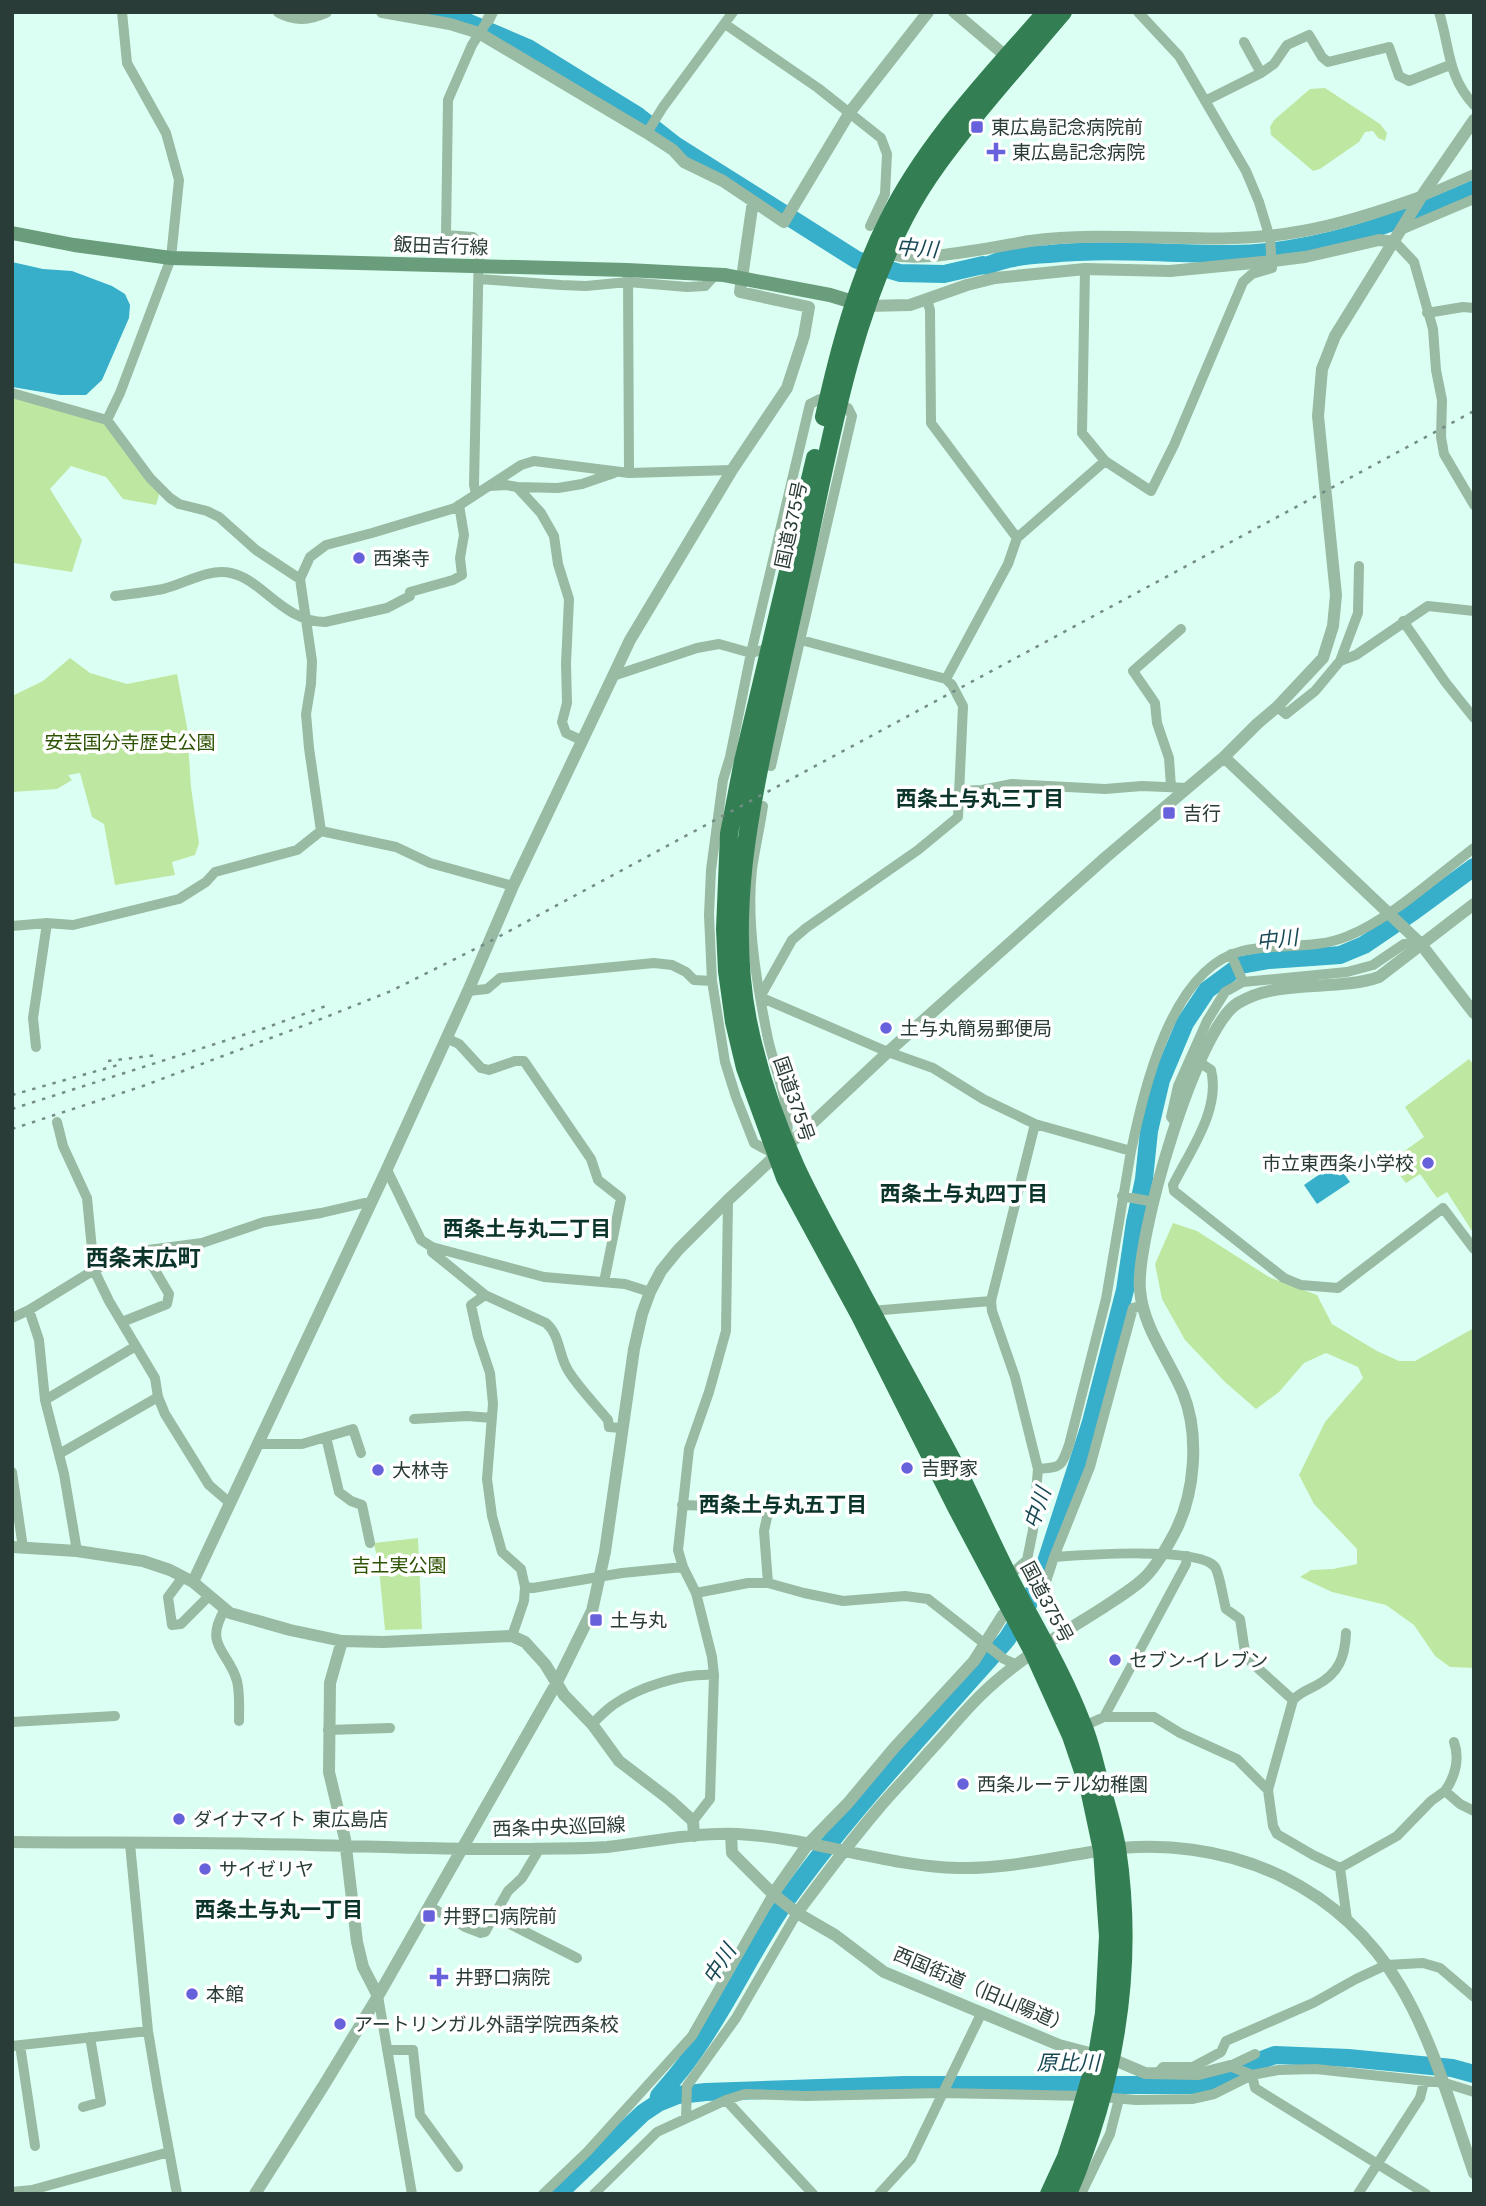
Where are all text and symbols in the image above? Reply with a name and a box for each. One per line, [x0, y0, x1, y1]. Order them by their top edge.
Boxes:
place label: 東広島記念病院前 [991, 117, 1143, 138]
marker: 東広島記念病院前 [969, 119, 985, 135]
marker: 東広島記念病院 [986, 142, 1006, 162]
place label: 東広島記念病院 [1012, 142, 1145, 163]
street label: 飯田吉行線 [393, 234, 489, 258]
water label: 中川 [895, 235, 941, 261]
street label: 国道375号 [772, 479, 810, 571]
place label: 西楽寺 [373, 548, 430, 569]
marker: 西楽寺 [351, 550, 367, 566]
park label: 安芸国分寺歴史公園 [44, 732, 216, 753]
district label: 西条土与丸三丁目 [896, 787, 1064, 810]
place label: 吉行 [1183, 803, 1221, 824]
marker: 吉行 [1161, 805, 1177, 821]
water label: 中川 [1255, 925, 1301, 953]
place label: 土与丸簡易郵便局 [900, 1018, 1052, 1039]
marker: 土与丸簡易郵便局 [878, 1020, 894, 1036]
street label: 国道375号 [770, 1054, 818, 1144]
place label: 市立東西条小学校 [1262, 1153, 1414, 1174]
marker: 市立東西条小学校 [1420, 1155, 1436, 1171]
district label: 西条土与丸四丁目 [880, 1182, 1048, 1205]
district label: 西条土与丸二丁目 [443, 1217, 611, 1240]
district label: 西条末広町 [86, 1245, 201, 1271]
place label: 吉野家 [921, 1458, 978, 1479]
place label: 大林寺 [392, 1460, 449, 1481]
marker: 吉野家 [899, 1460, 915, 1476]
marker: 大林寺 [370, 1462, 386, 1478]
water label: 中川 [1019, 1483, 1055, 1532]
district label: 西条土与丸五丁目 [699, 1493, 867, 1516]
park label: 吉土実公園 [351, 1555, 447, 1576]
street label: 国道375号 [1017, 1558, 1077, 1646]
place label: 土与丸 [610, 1610, 667, 1631]
marker: 土与丸 [588, 1612, 604, 1628]
place label: セブン-イレブン [1129, 1650, 1268, 1671]
marker: セブン-イレブン [1107, 1652, 1123, 1668]
place label: 西条ルーテル幼稚園 [977, 1774, 1148, 1795]
marker: 西条ルーテル幼稚園 [955, 1776, 971, 1792]
place label: ダイナマイト 東広島店 [193, 1809, 388, 1830]
marker: ダイナマイト 東広島店 [171, 1811, 187, 1827]
street label: 西条中央巡回線 [492, 1814, 626, 1840]
place label: サイゼリヤ [219, 1859, 314, 1880]
marker: サイゼリヤ [197, 1861, 213, 1877]
district label: 西条土与丸一丁目 [195, 1898, 363, 1921]
place label: 井野口病院前 [443, 1906, 557, 1927]
marker: 井野口病院前 [421, 1908, 437, 1924]
water label: 中川 [698, 1938, 741, 1988]
street label: 西国街道（旧山陽道） [890, 1943, 1074, 2037]
marker: 井野口病院 [429, 1967, 449, 1987]
place label: 井野口病院 [455, 1967, 550, 1988]
place label: 本館 [206, 1984, 244, 2005]
marker: 本館 [184, 1986, 200, 2002]
place label: アートリンガル外語学院西条校 [354, 2014, 619, 2035]
marker: アートリンガル外語学院西条校 [332, 2016, 348, 2032]
water label: 原比川 [1037, 2051, 1101, 2074]

